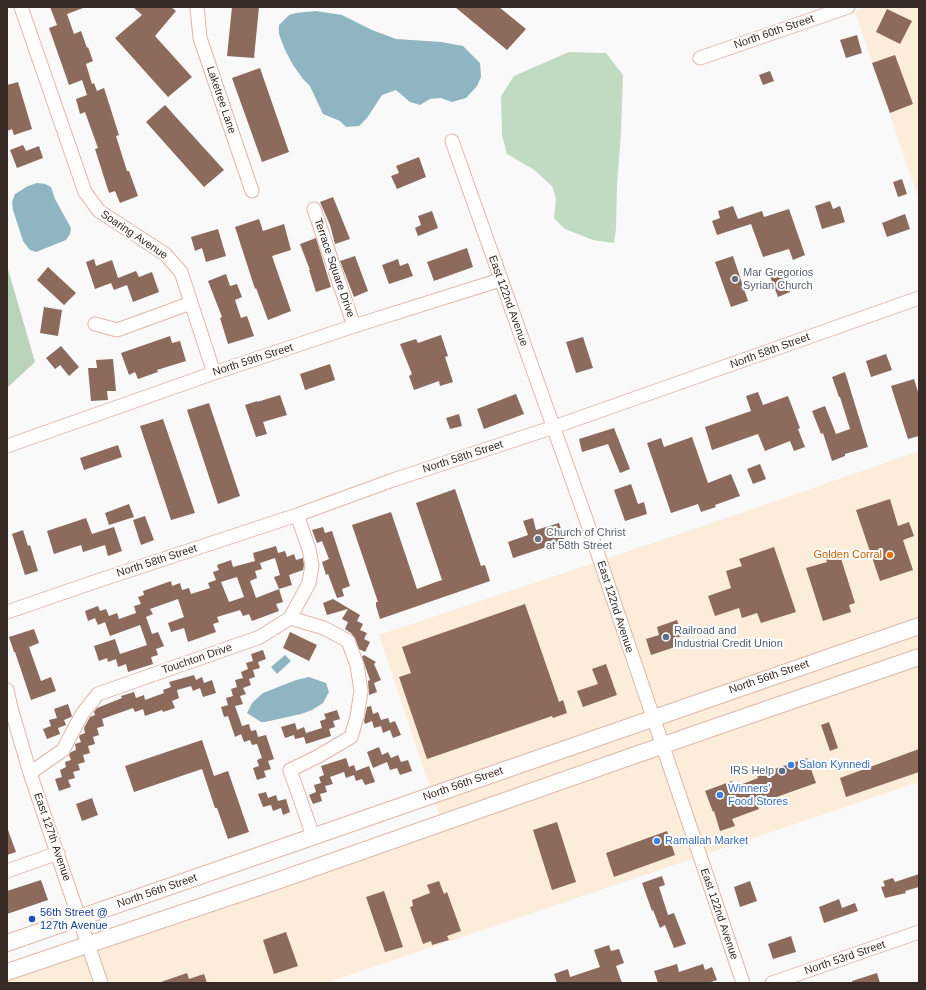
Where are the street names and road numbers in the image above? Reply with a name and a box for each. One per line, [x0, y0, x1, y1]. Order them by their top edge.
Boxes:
street label: North 60th Street [732, 12, 816, 52]
street label: Laketree Lane [203, 65, 239, 135]
street label: Soaring Avenue [98, 208, 170, 262]
street label: Terrace Square Drive [311, 217, 357, 319]
street label: East 122nd Avenue [485, 254, 531, 348]
street label: North 58th Street [728, 330, 812, 372]
street label: North 59th Street [211, 341, 295, 379]
street label: North 58th Street [421, 438, 505, 476]
street label: North 58th Street [115, 542, 199, 580]
street label: East 122nd Avenue [594, 559, 636, 655]
street label: Touchton Drive [160, 641, 234, 677]
street label: North 56th Street [727, 657, 811, 697]
street label: North 56th Street [421, 764, 505, 804]
street label: East 127th Avenue [31, 791, 73, 883]
street label: East 122nd Avenue [697, 867, 741, 961]
street label: North 56th Street [115, 871, 199, 911]
street label: North 53rd Street [803, 938, 887, 978]

